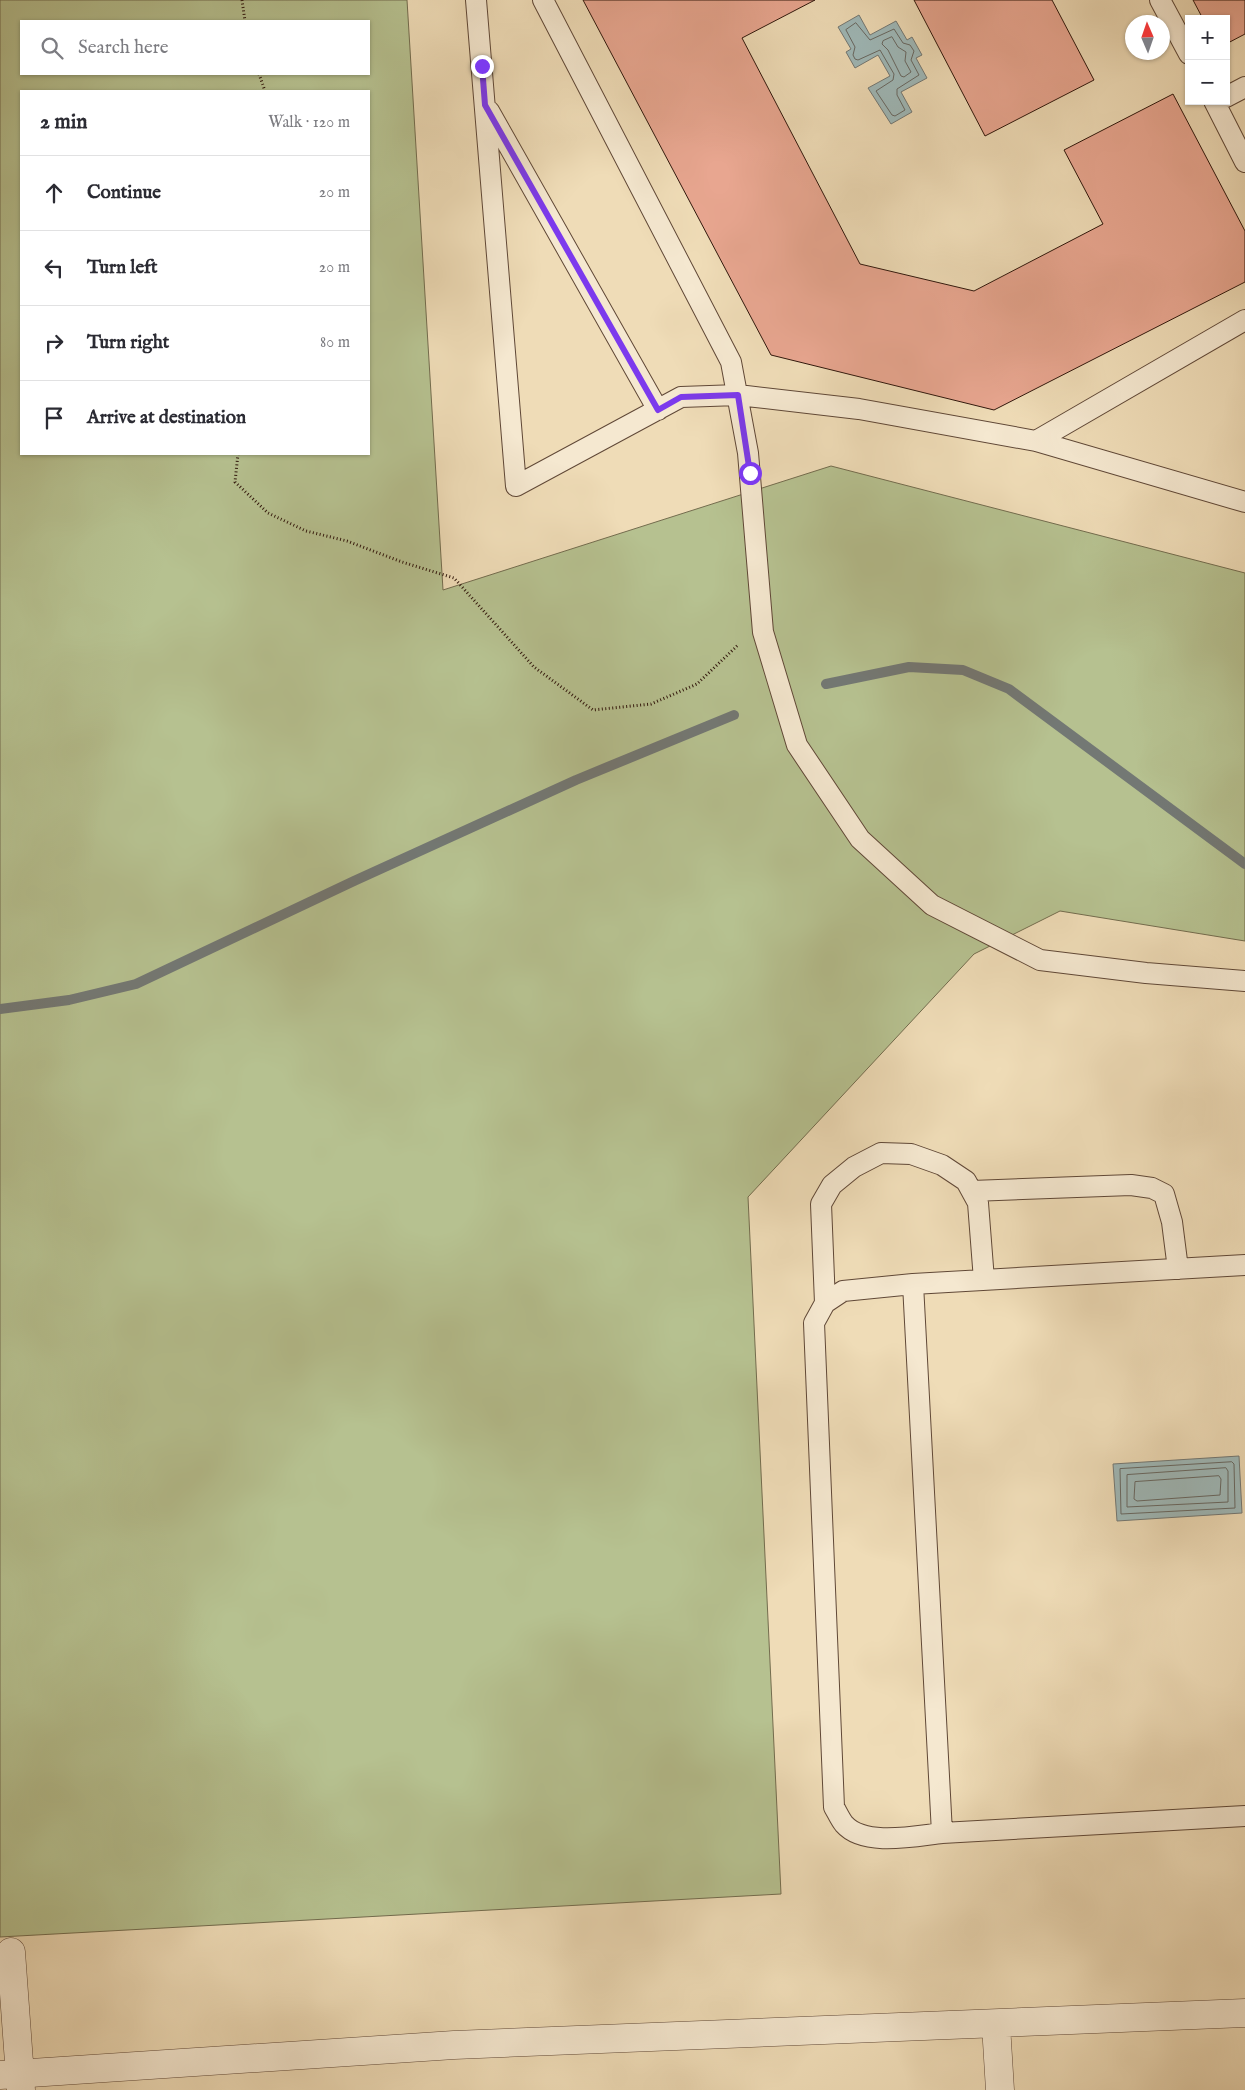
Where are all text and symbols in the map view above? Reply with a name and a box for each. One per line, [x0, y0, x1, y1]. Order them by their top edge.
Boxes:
north arrow [1125, 15, 1170, 60]
map controls [1185, 15, 1230, 105]
button: + [1185, 15, 1230, 60]
search box [20, 20, 370, 75]
icon: search [38, 34, 66, 62]
text: Search here [78, 36, 169, 60]
route end [471, 55, 494, 78]
button: − [1185, 60, 1230, 105]
text: 2 min [40, 109, 87, 136]
text: Walk · 120 m [268, 113, 350, 133]
icon: ahead [40, 179, 68, 207]
text: Continue [87, 181, 161, 205]
text: 20 m [319, 183, 350, 203]
icon: left [40, 254, 68, 282]
text: Turn left [87, 256, 158, 280]
text: 20 m [319, 258, 350, 278]
icon: right [40, 329, 68, 357]
text: Turn right [87, 331, 169, 355]
text: 80 m [320, 333, 350, 353]
icon: arrive [40, 404, 68, 432]
text: Arrive at destination [87, 406, 246, 430]
route start [739, 462, 762, 485]

